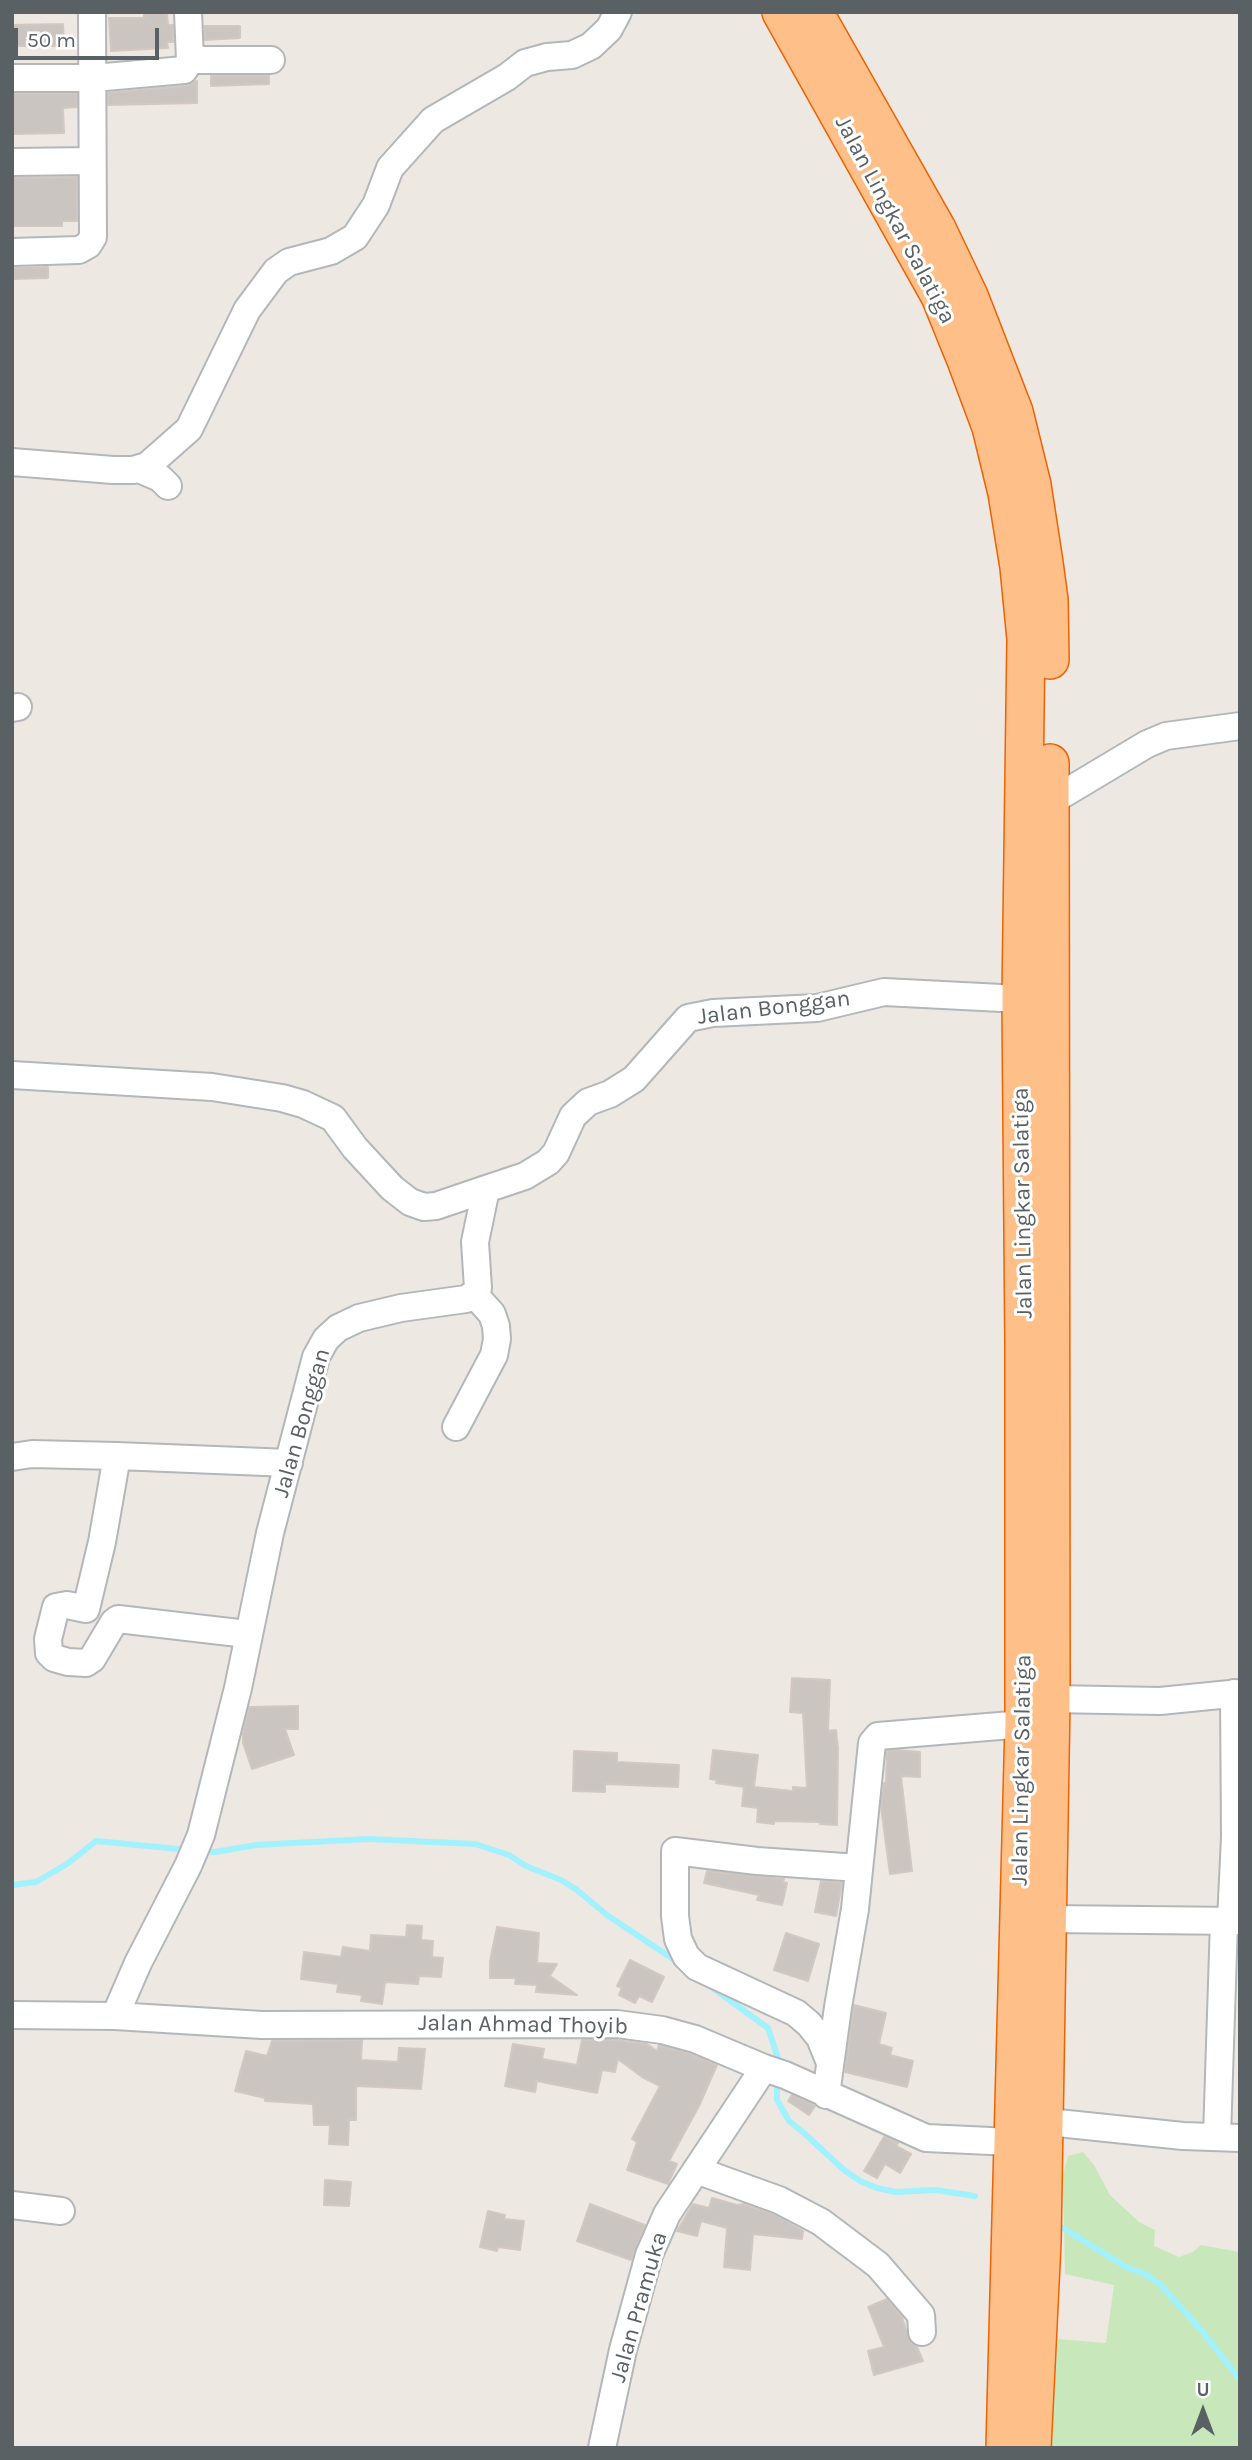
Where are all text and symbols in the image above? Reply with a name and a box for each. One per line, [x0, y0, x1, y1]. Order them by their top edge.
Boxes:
scale bar [18, 14, 163, 58]
text: 50 m [27, 28, 76, 52]
street label: Jalan Lingkar Salatiga [829, 112, 961, 328]
street label: Jalan Bonggan [696, 985, 852, 1031]
street label: Jalan Lingkar Salatiga [1007, 1087, 1039, 1319]
street label: Jalan Bonggan [268, 1345, 336, 1501]
street label: Jalan Lingkar Salatiga [1006, 1654, 1038, 1886]
street label: Jalan Ahmad Thoyib [418, 2009, 628, 2041]
street label: Jalan Pramuka [604, 2229, 674, 2385]
north arrow [1168, 2376, 1238, 2446]
text: U [1196, 2379, 1210, 2401]

